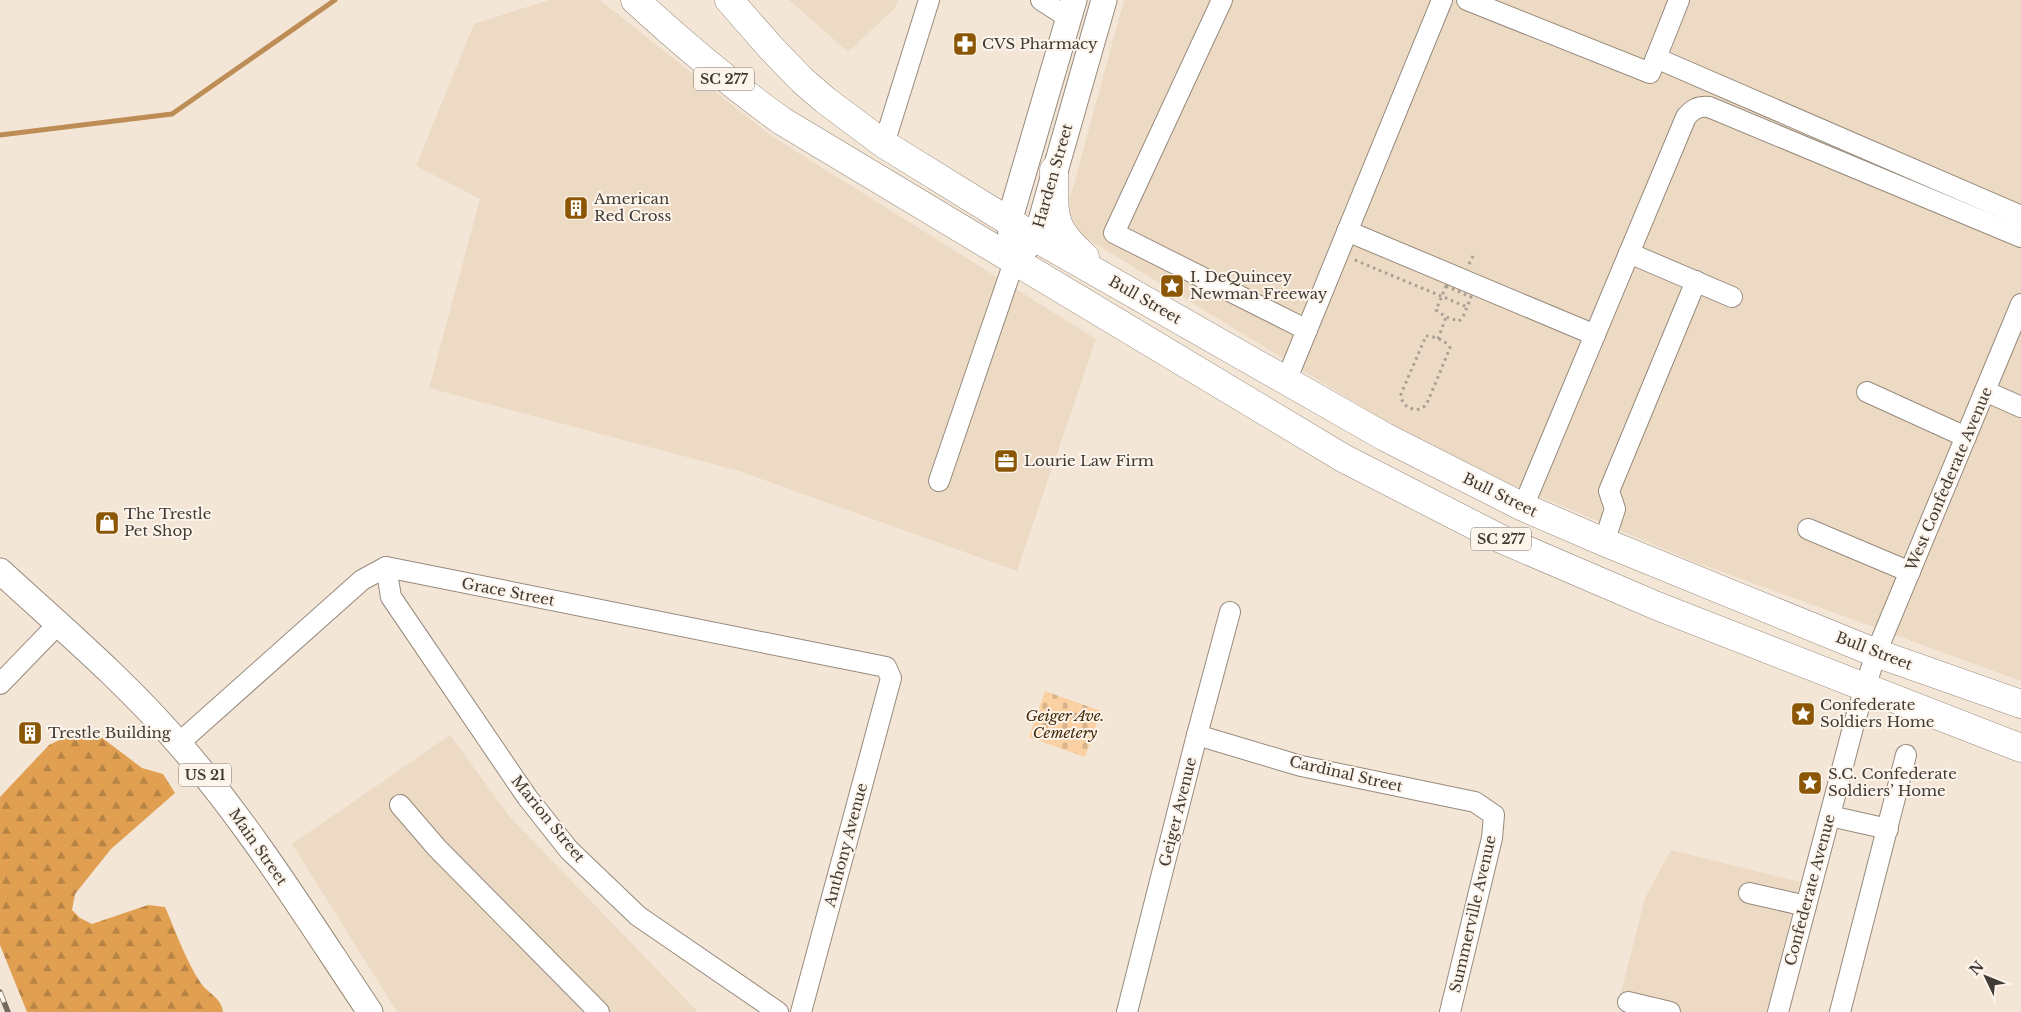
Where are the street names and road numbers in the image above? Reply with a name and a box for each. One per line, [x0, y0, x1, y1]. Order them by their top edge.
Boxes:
road number: SC 277 [694, 68, 754, 90]
street label: Harden Street [1029, 121, 1077, 230]
street label: Bull Street [1106, 271, 1185, 328]
street label: West Confederate Avenue [1901, 384, 1996, 575]
street label: Bull Street [1460, 468, 1541, 521]
road number: SC 277 [1471, 528, 1531, 550]
street label: Grace Street [460, 573, 557, 610]
street label: Bull Street [1833, 627, 1916, 674]
street label: Cardinal Street [1288, 751, 1405, 796]
street label: Geiger Avenue [1155, 755, 1200, 868]
road number: US 21 [179, 764, 231, 786]
street label: Marion Street [507, 771, 589, 866]
street label: Anthony Avenue [820, 781, 871, 910]
street label: Main Street [225, 805, 292, 889]
street label: Confederate Avenue [1780, 812, 1839, 968]
street label: Summerville Avenue [1445, 833, 1500, 995]

